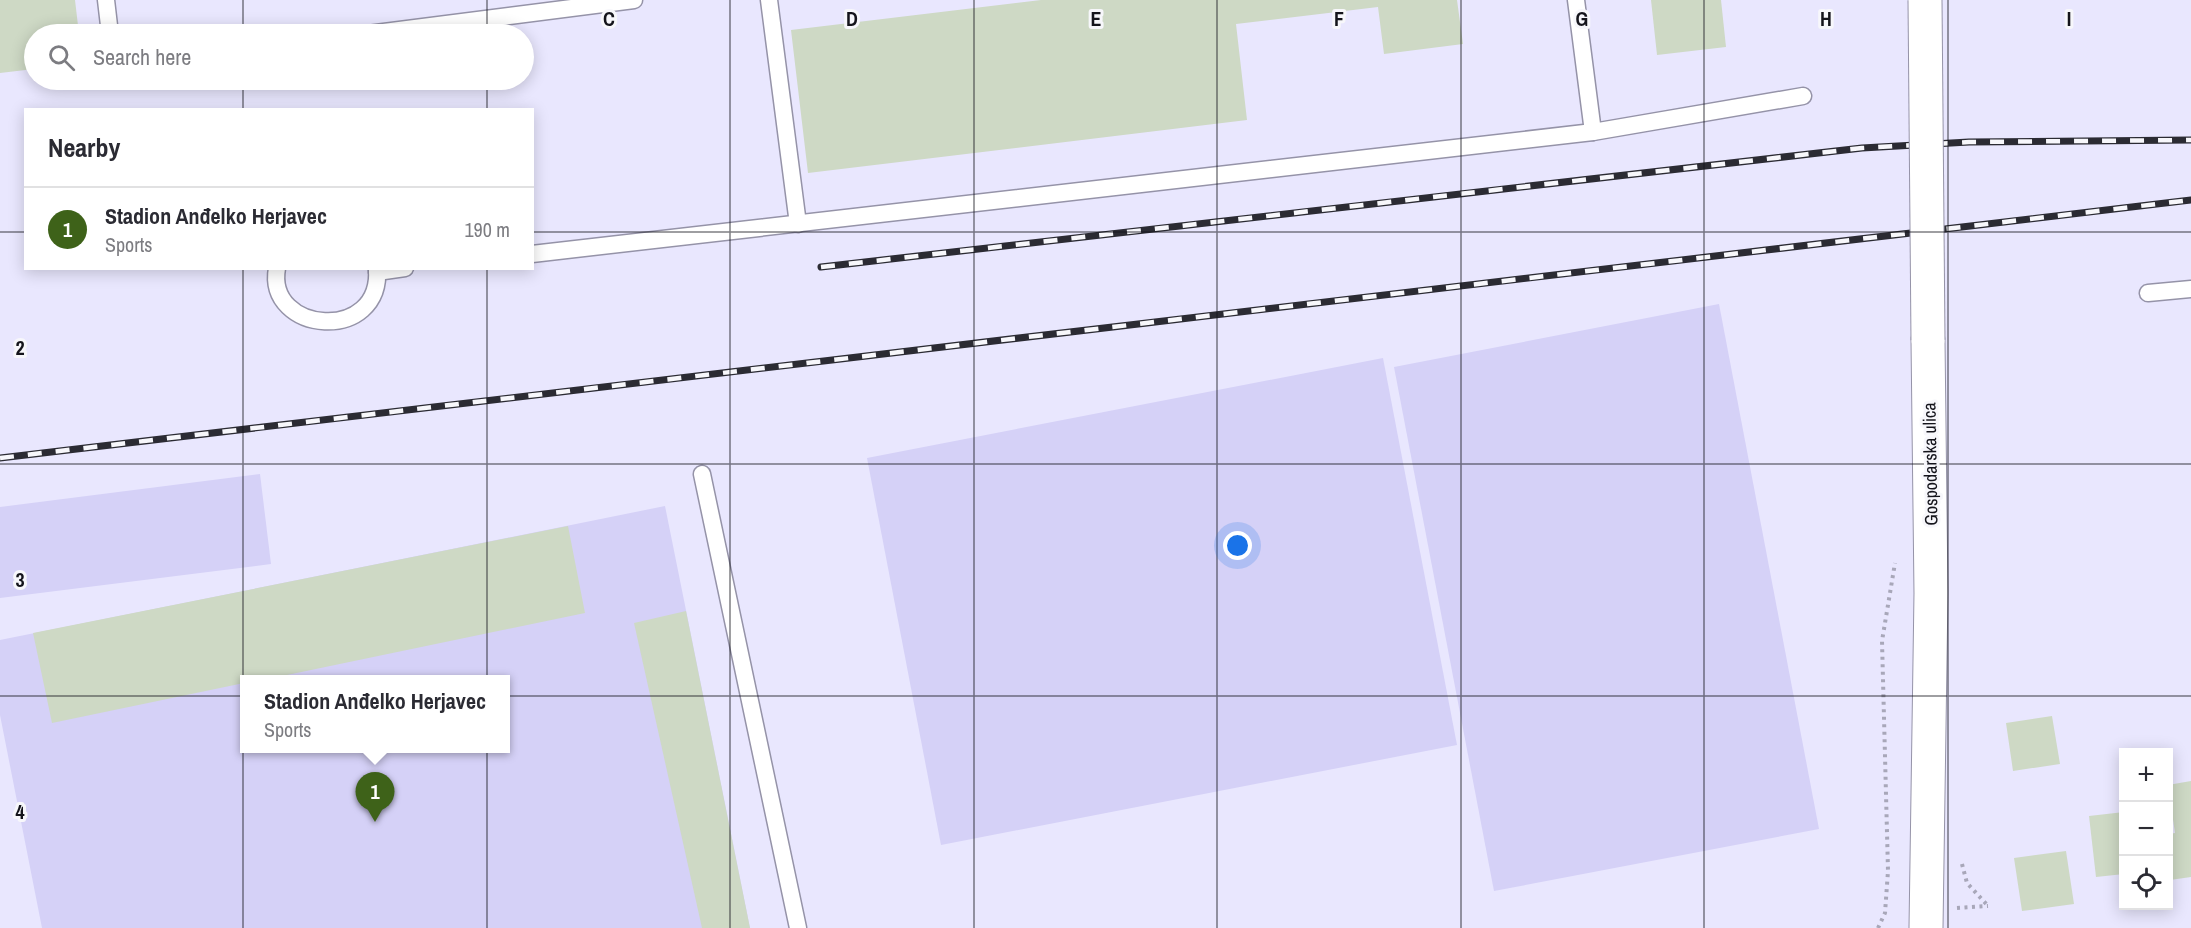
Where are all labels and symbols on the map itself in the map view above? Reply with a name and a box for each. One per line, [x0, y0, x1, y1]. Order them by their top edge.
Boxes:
text: C [603, 5, 615, 32]
text: D [846, 5, 858, 32]
text: E [1091, 5, 1102, 32]
text: F [1334, 5, 1344, 32]
text: G [1576, 5, 1588, 32]
text: H [1820, 5, 1832, 32]
text: I [2067, 5, 2071, 32]
text: 2 [15, 334, 25, 361]
street label: Gospodarska ulica [1916, 402, 1944, 526]
your location [1223, 531, 1252, 560]
text: 3 [15, 566, 25, 593]
pin: 1 [356, 772, 394, 822]
text: 4 [15, 798, 25, 825]

